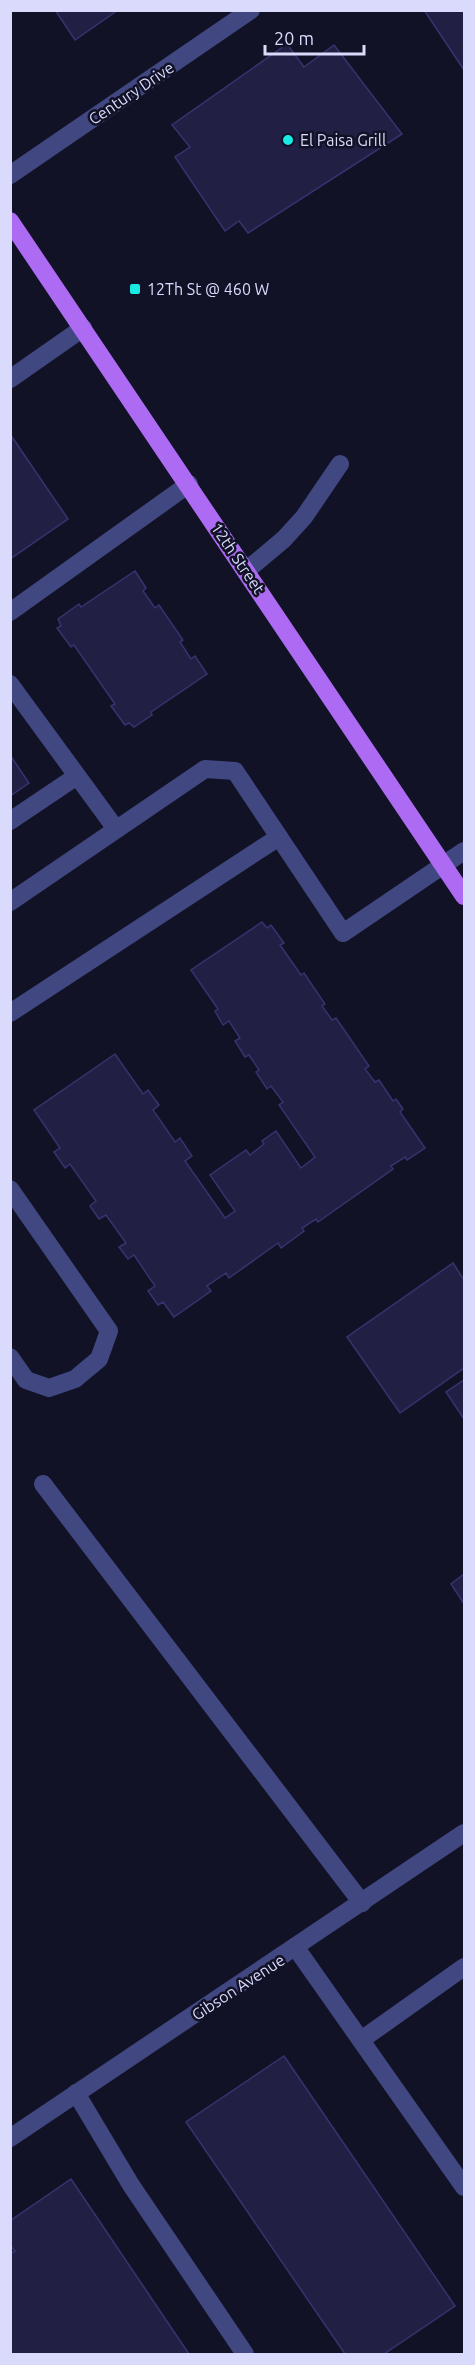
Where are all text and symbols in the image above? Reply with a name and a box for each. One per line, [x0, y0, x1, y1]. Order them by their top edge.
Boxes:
scale bar [265, 18, 364, 56]
text: 20 m [274, 28, 314, 48]
street label: Century Drive [85, 58, 177, 128]
place label: El Paisa Grill [300, 131, 386, 149]
marker: El Paisa Grill [281, 133, 295, 147]
place label: 12Th St @ 460 W [147, 280, 270, 298]
marker: 12Th St @ 460 W [128, 282, 142, 296]
street label: 12th Street [208, 519, 269, 598]
street label: Gibson Avenue [188, 1950, 288, 2024]

